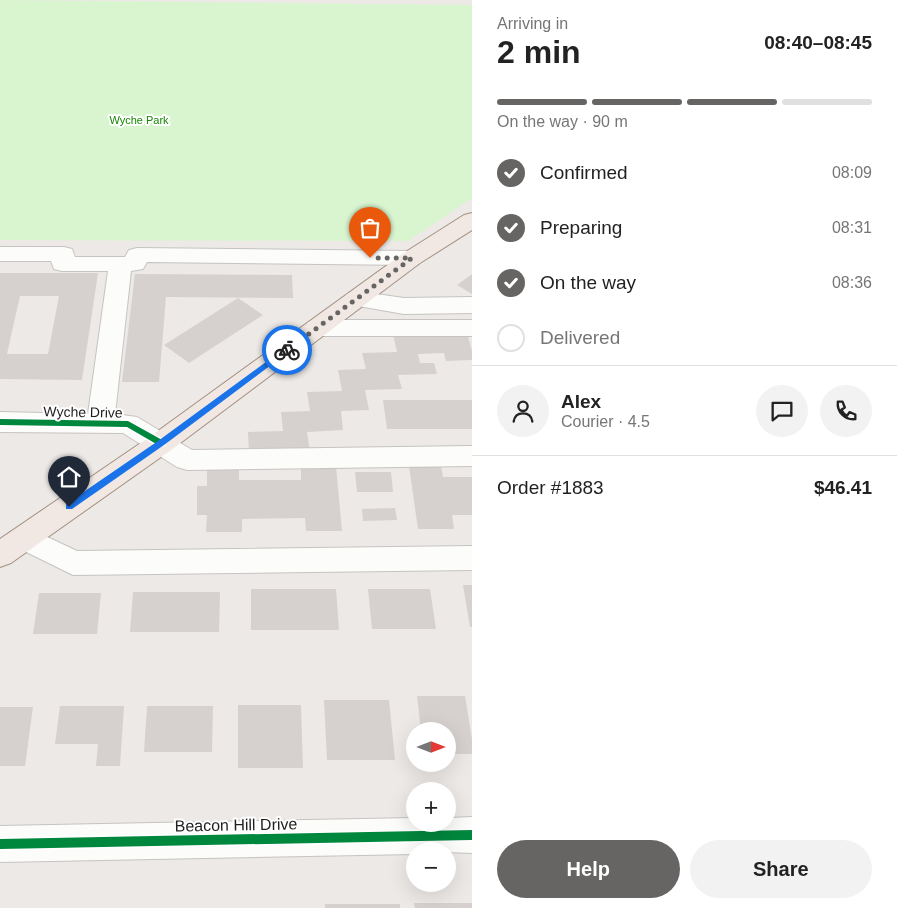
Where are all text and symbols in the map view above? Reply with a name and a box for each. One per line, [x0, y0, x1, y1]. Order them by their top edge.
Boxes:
text: Arriving in [497, 15, 568, 32]
text: 08:40–08:45 [764, 32, 872, 53]
text: 2 min [497, 34, 581, 70]
text: On the way · 90 m [497, 113, 628, 130]
park label: Wyche Park [109, 114, 169, 126]
icon: check [497, 159, 525, 187]
text: Confirmed [540, 162, 628, 183]
text: 08:09 [832, 164, 872, 181]
pin [349, 207, 391, 258]
icon: bag [356, 214, 384, 242]
icon: check [497, 214, 525, 242]
text: Preparing [540, 217, 622, 238]
text: 08:31 [832, 219, 872, 236]
icon: check [497, 269, 525, 297]
text: On the way [540, 272, 636, 293]
text: 08:36 [832, 274, 872, 291]
courier [262, 325, 312, 375]
text: Delivered [540, 327, 620, 348]
icon: bike [273, 336, 301, 364]
button: person [497, 385, 549, 437]
button: chat [756, 385, 808, 437]
button: phone [820, 385, 872, 437]
text: Alex [561, 391, 601, 412]
street label: Wyche Drive [43, 403, 123, 421]
text: Courier · 4.5 [561, 413, 650, 430]
pin [48, 456, 90, 507]
icon: home [55, 463, 83, 491]
text: Order #1883 [497, 477, 604, 498]
text: $46.41 [814, 477, 872, 498]
north arrow [406, 722, 456, 772]
map controls [406, 722, 456, 892]
button: + [406, 782, 456, 832]
street label: Beacon Hill Drive [175, 815, 298, 835]
button: Help [497, 840, 680, 898]
button: Share [690, 840, 872, 898]
button: − [406, 842, 456, 892]

